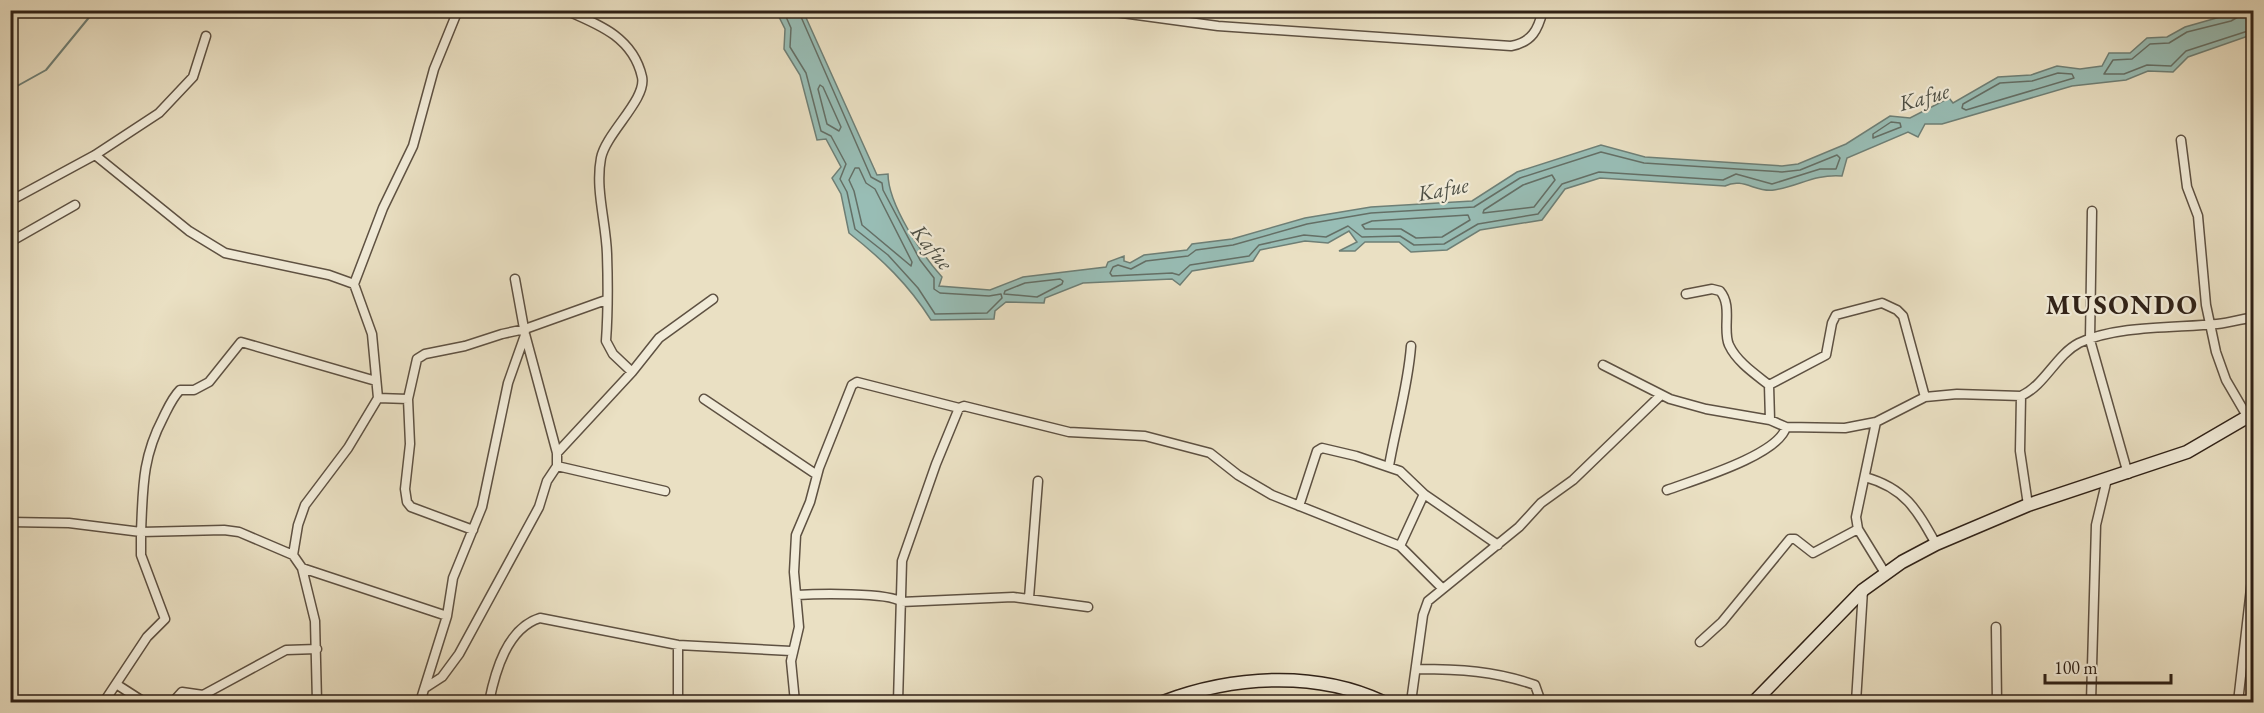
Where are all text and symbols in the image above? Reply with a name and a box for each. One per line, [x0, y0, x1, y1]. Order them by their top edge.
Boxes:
water label: Kafue [1894, 76, 1953, 118]
water label: Kafue [1414, 170, 1472, 208]
water label: Kafue [904, 217, 960, 277]
district label: MUSONDO [2046, 287, 2198, 322]
scale bar [2045, 647, 2171, 685]
text: 100 m [2054, 656, 2098, 679]

